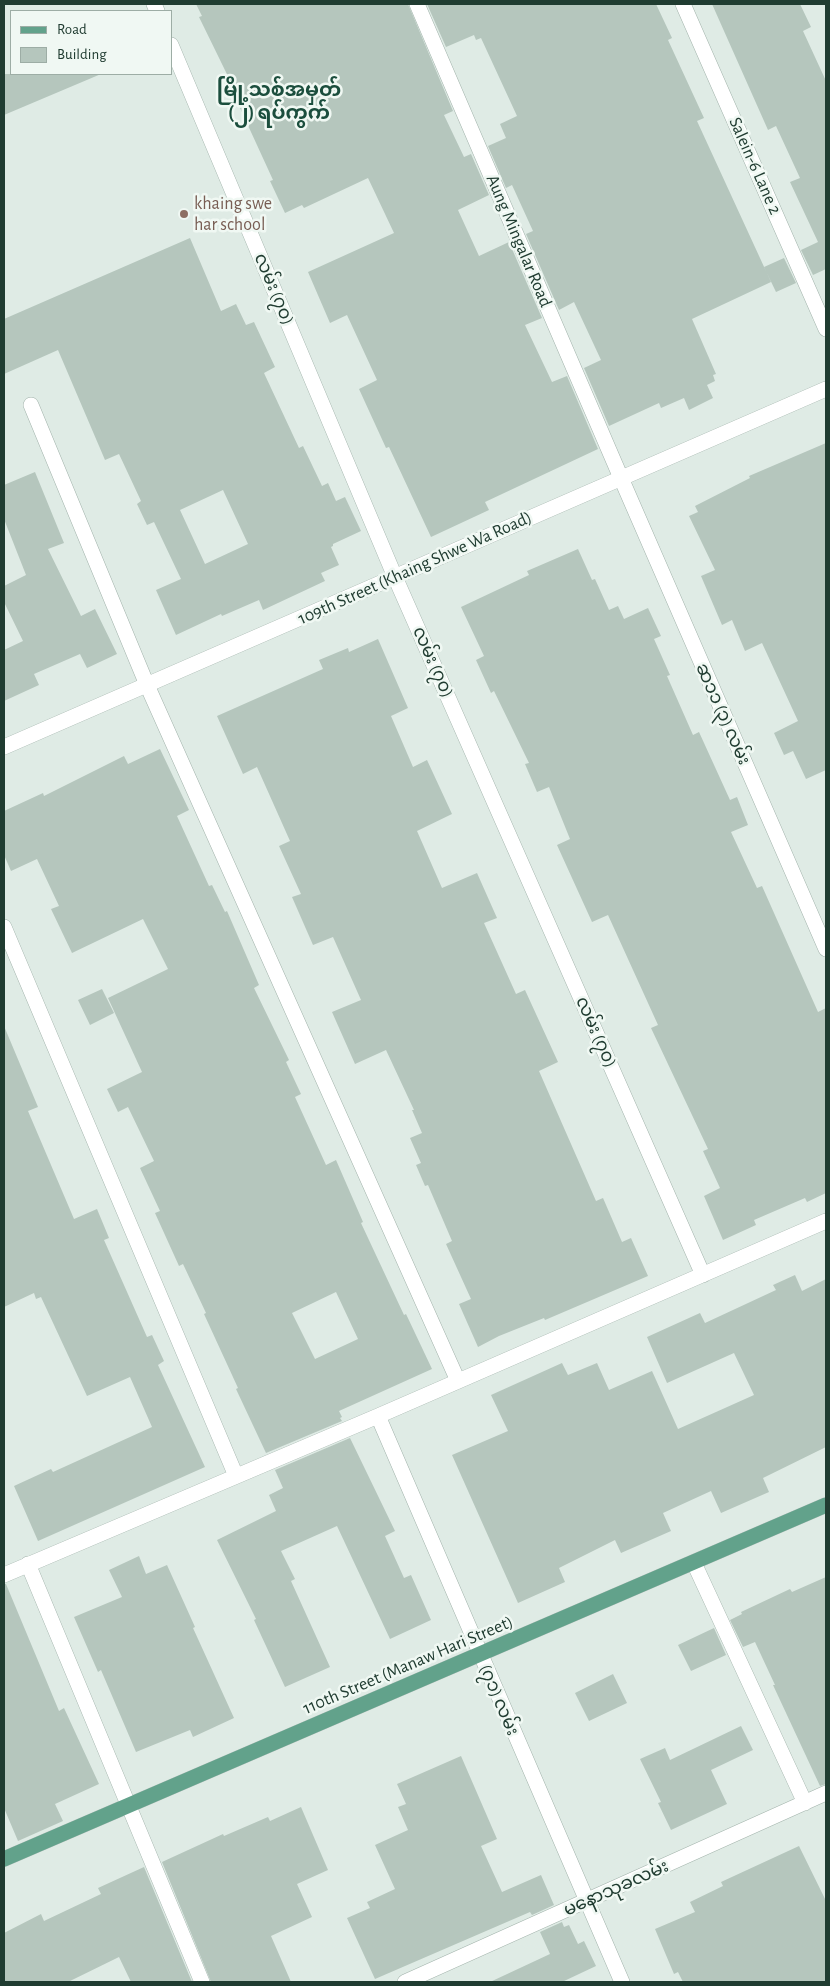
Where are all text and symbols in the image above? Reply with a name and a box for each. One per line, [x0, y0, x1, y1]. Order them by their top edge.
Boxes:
legend [10, 10, 172, 75]
text: Road [57, 22, 87, 37]
text: Building [57, 47, 107, 62]
district label: မြို့သစ်အမှတ် (၂) ရပ်ကွက် [217, 78, 341, 125]
street label: Salein-6 Lane 2 [724, 114, 786, 218]
street label: Aung Mingalar Road [481, 171, 557, 311]
place label: khaing swe har school [194, 193, 272, 235]
marker: khaing swe har school [178, 208, 190, 220]
street label: လမ်း (၇၀) [249, 250, 299, 328]
street label: 109th Street (Khaing Shwe Wa Road) [295, 507, 535, 629]
street label: လမ်း (၇၀) [408, 623, 458, 701]
street label: ဆ၁၁ (၃) လမ်း [691, 660, 755, 768]
street label: လမ်း (၇၀) [571, 993, 621, 1071]
street label: 110th Street (Manaw Hari Street) [300, 1611, 516, 1719]
street label: (၇၁) လမ်း [474, 1661, 524, 1739]
street label: မနောသုခလမ်း [560, 1855, 672, 1921]

